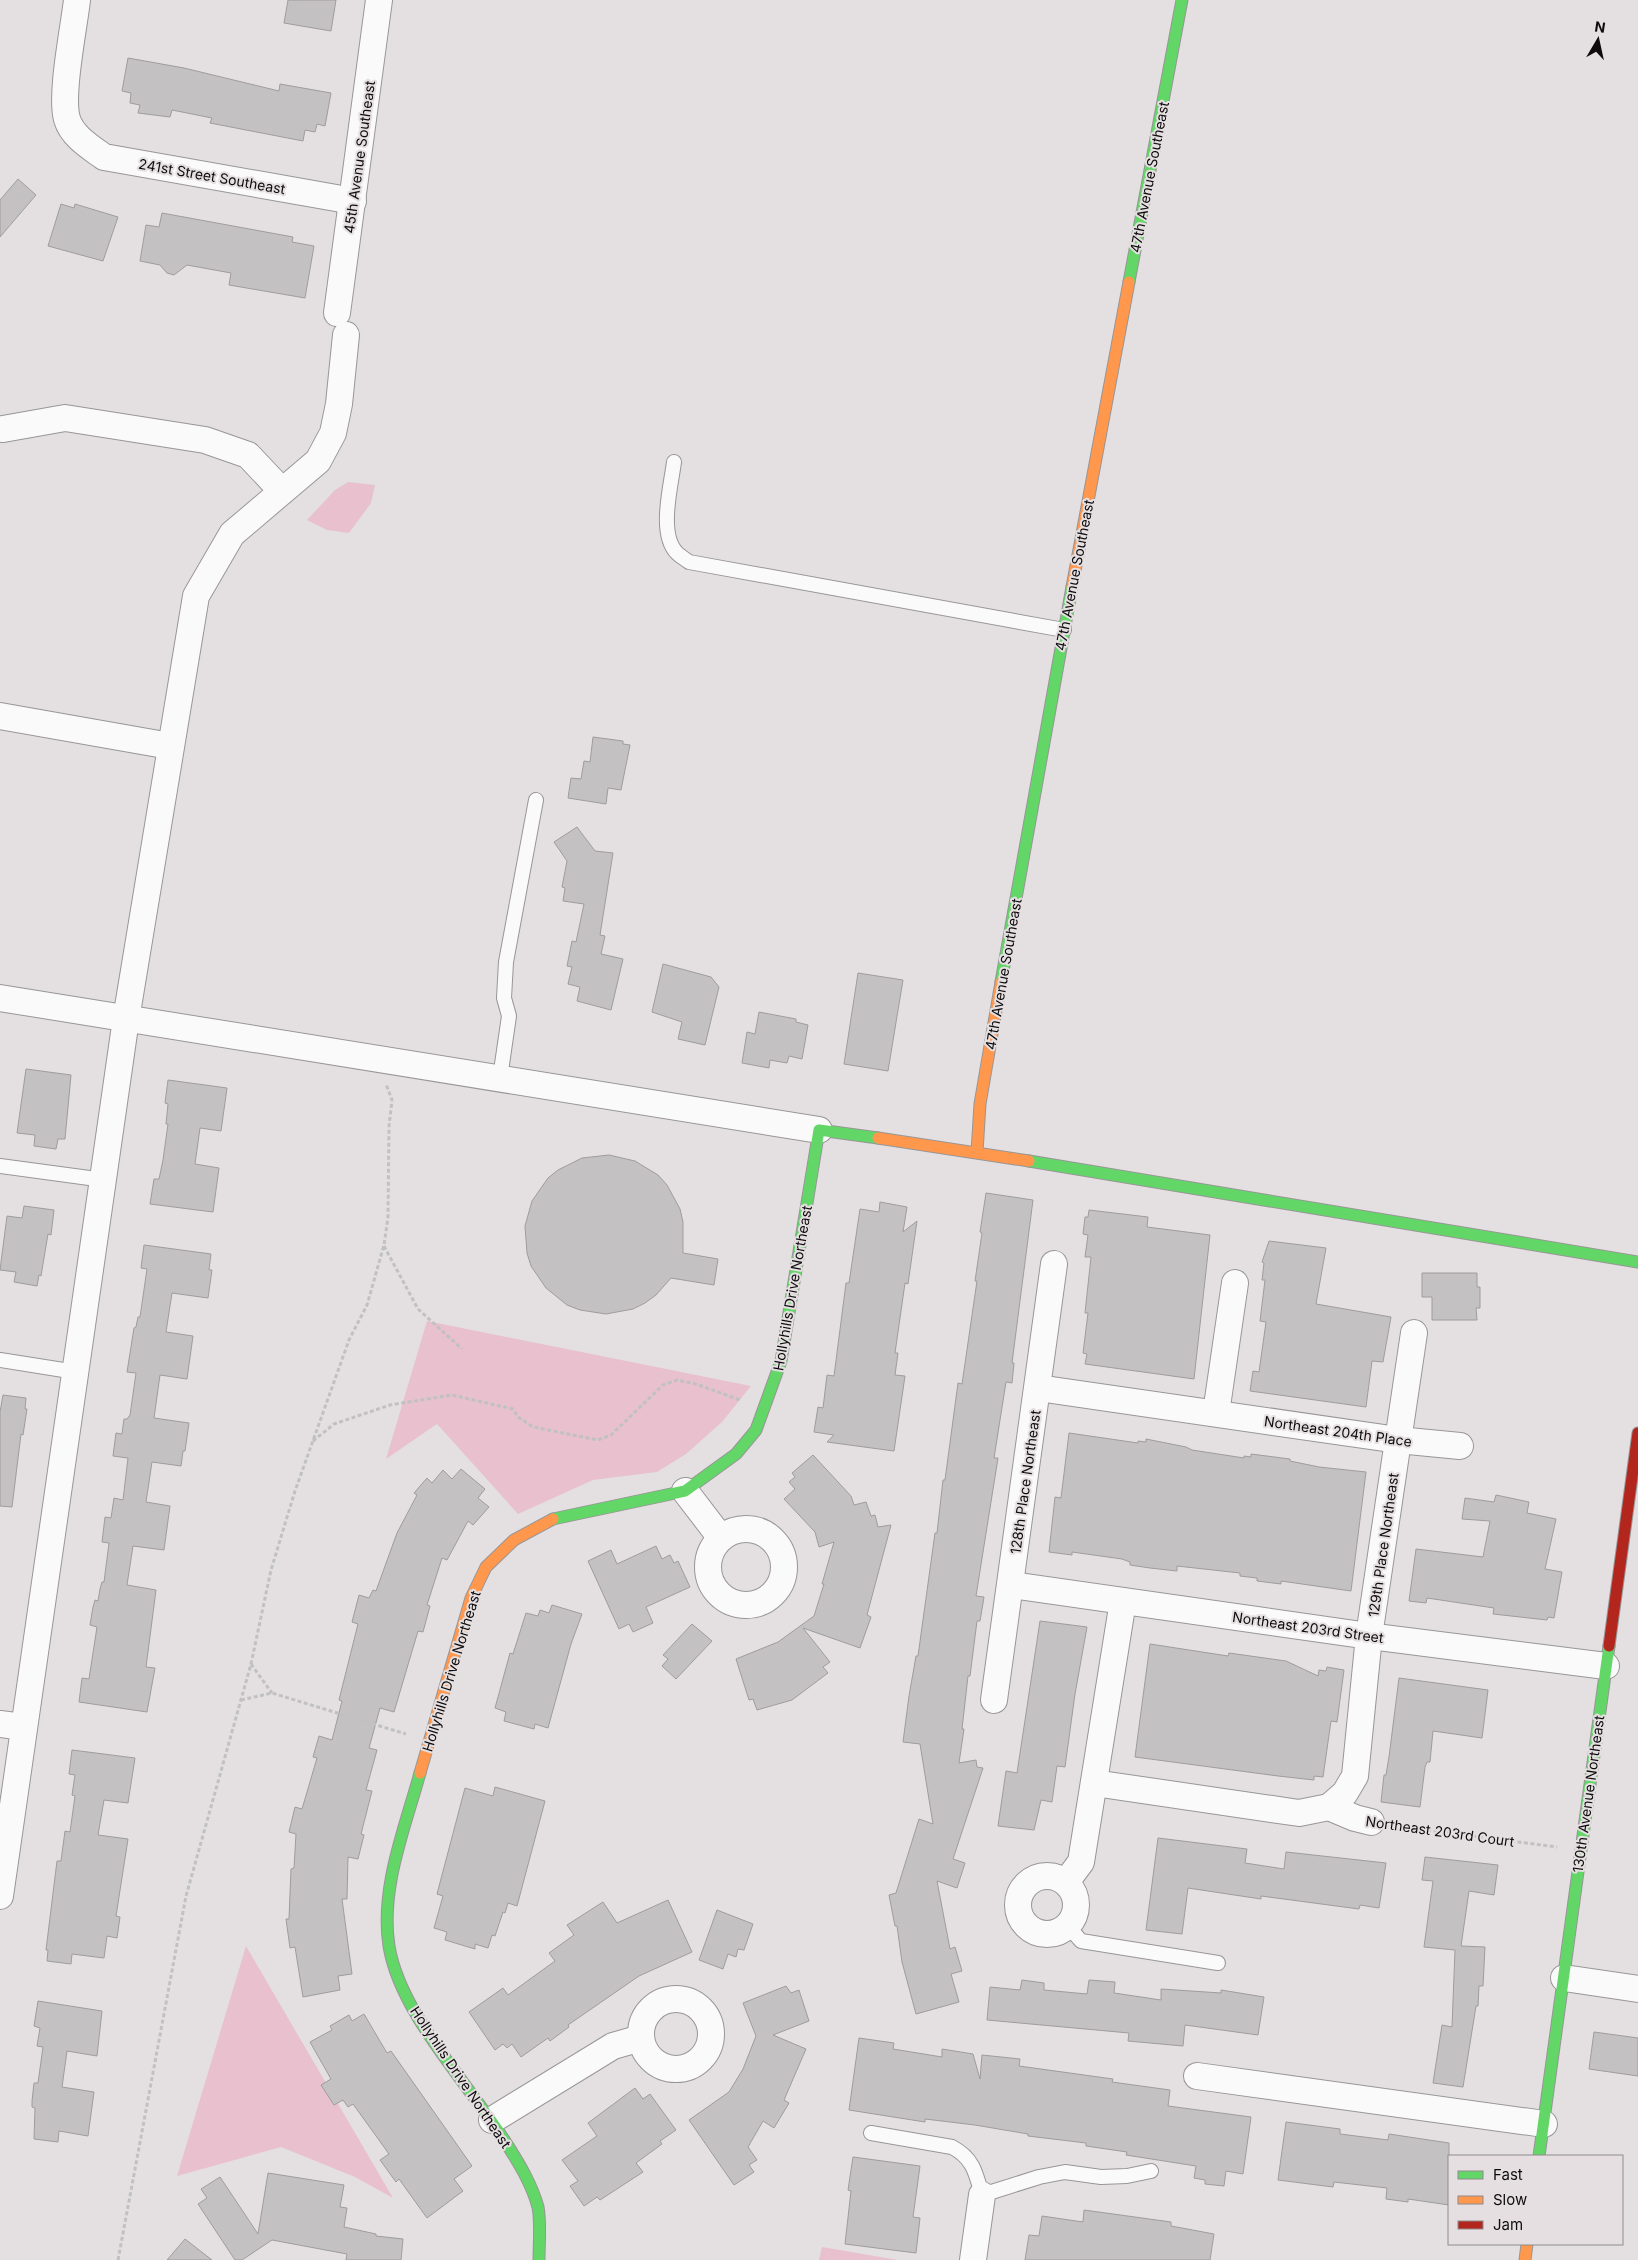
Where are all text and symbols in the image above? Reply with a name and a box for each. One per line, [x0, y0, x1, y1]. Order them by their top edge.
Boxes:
north arrow [1573, 15, 1623, 65]
text: N [1594, 17, 1607, 36]
street label: 45th Avenue Southeast [340, 79, 378, 234]
street label: 47th Avenue Southeast [1126, 100, 1172, 254]
street label: 241st Street Southeast [137, 155, 287, 197]
street label: 47th Avenue Southeast [1051, 498, 1097, 652]
street label: 47th Avenue Southeast [981, 897, 1025, 1051]
street label: Hollyhills Drive Northeast [769, 1204, 815, 1372]
street label: 128th Place Northeast [1006, 1408, 1044, 1555]
street label: Northeast 204th Place [1263, 1412, 1413, 1450]
street label: 129th Place Northeast [1364, 1471, 1402, 1618]
street label: Hollyhills Drive Northeast [418, 1588, 484, 1754]
street label: Northeast 203rd Street [1231, 1608, 1385, 1646]
street label: 130th Avenue Northeast [1569, 1714, 1608, 1874]
street label: Northeast 203rd Court [1365, 1812, 1516, 1850]
street label: Hollyhills Drive Northeast [407, 2003, 515, 2152]
legend [1448, 2155, 1623, 2245]
text: Fast [1493, 2165, 1523, 2184]
text: Slow [1493, 2190, 1527, 2209]
text: Jam [1493, 2215, 1523, 2234]

